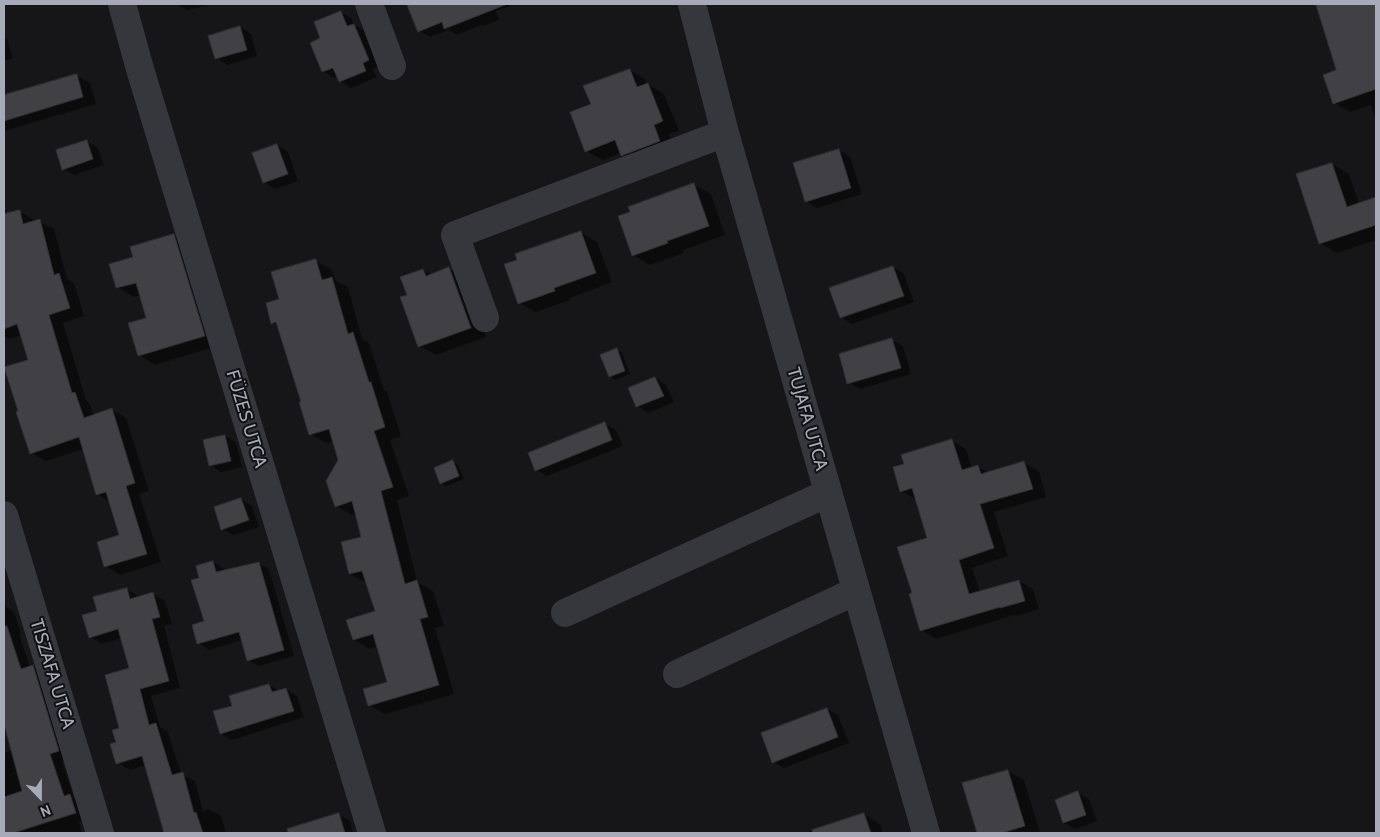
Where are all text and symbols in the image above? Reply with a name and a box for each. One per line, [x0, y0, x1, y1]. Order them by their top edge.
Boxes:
street label: TUJAFA UTCA [782, 365, 832, 473]
street label: FÜZES UTCA [221, 367, 271, 471]
street label: TISZAFA UTCA [25, 617, 79, 731]
north arrow [15, 772, 65, 822]
text: N [38, 801, 54, 821]

